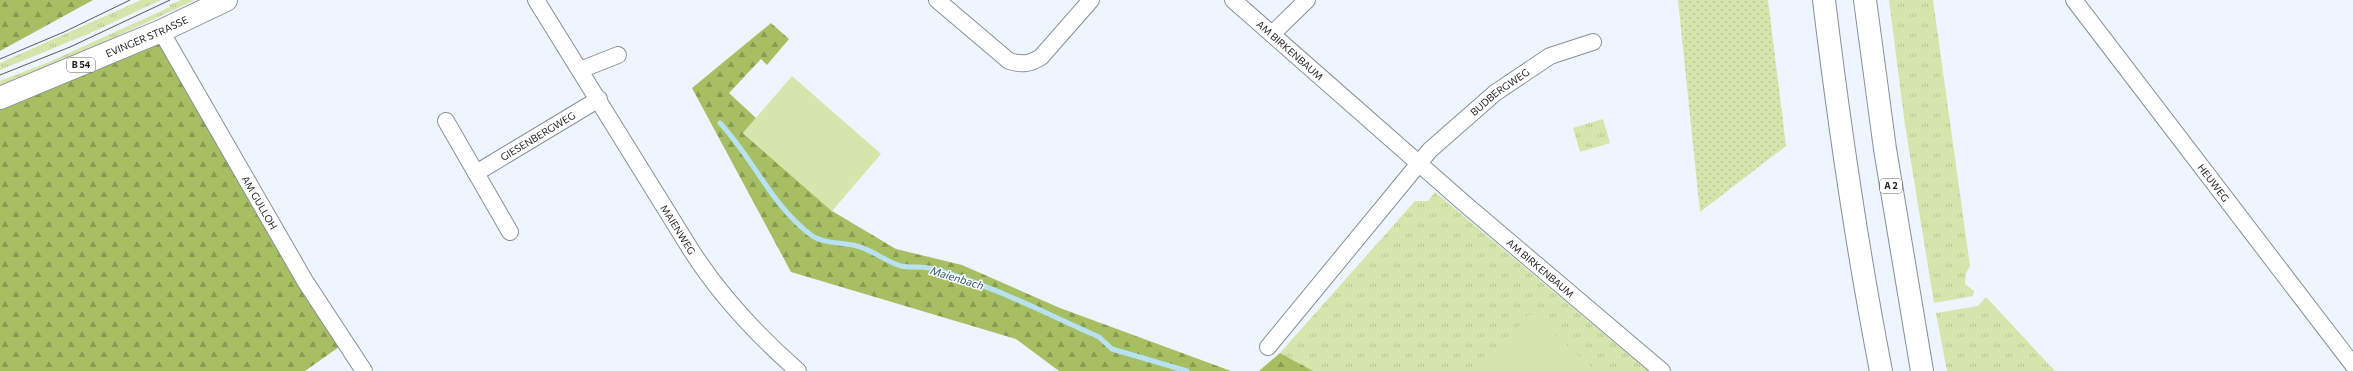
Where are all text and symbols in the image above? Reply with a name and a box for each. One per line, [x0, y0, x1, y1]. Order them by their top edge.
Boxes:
street label: EVINGER STRASSE [104, 13, 190, 59]
street label: AM BIRKENBAUM [1254, 18, 1326, 83]
road number: B 54 [67, 58, 95, 72]
street label: BUDBERGWEG [1468, 66, 1531, 118]
street label: GIESENBERGWEG [498, 109, 577, 163]
street label: HEUWEG [2195, 162, 2232, 204]
street label: AM GULLOH [240, 174, 280, 232]
road number: A 2 [1880, 179, 1902, 193]
street label: MAIENWEG [658, 202, 698, 257]
street label: AM BIRKENBAUM [1504, 236, 1577, 300]
water label: Maienbach [929, 263, 985, 292]

